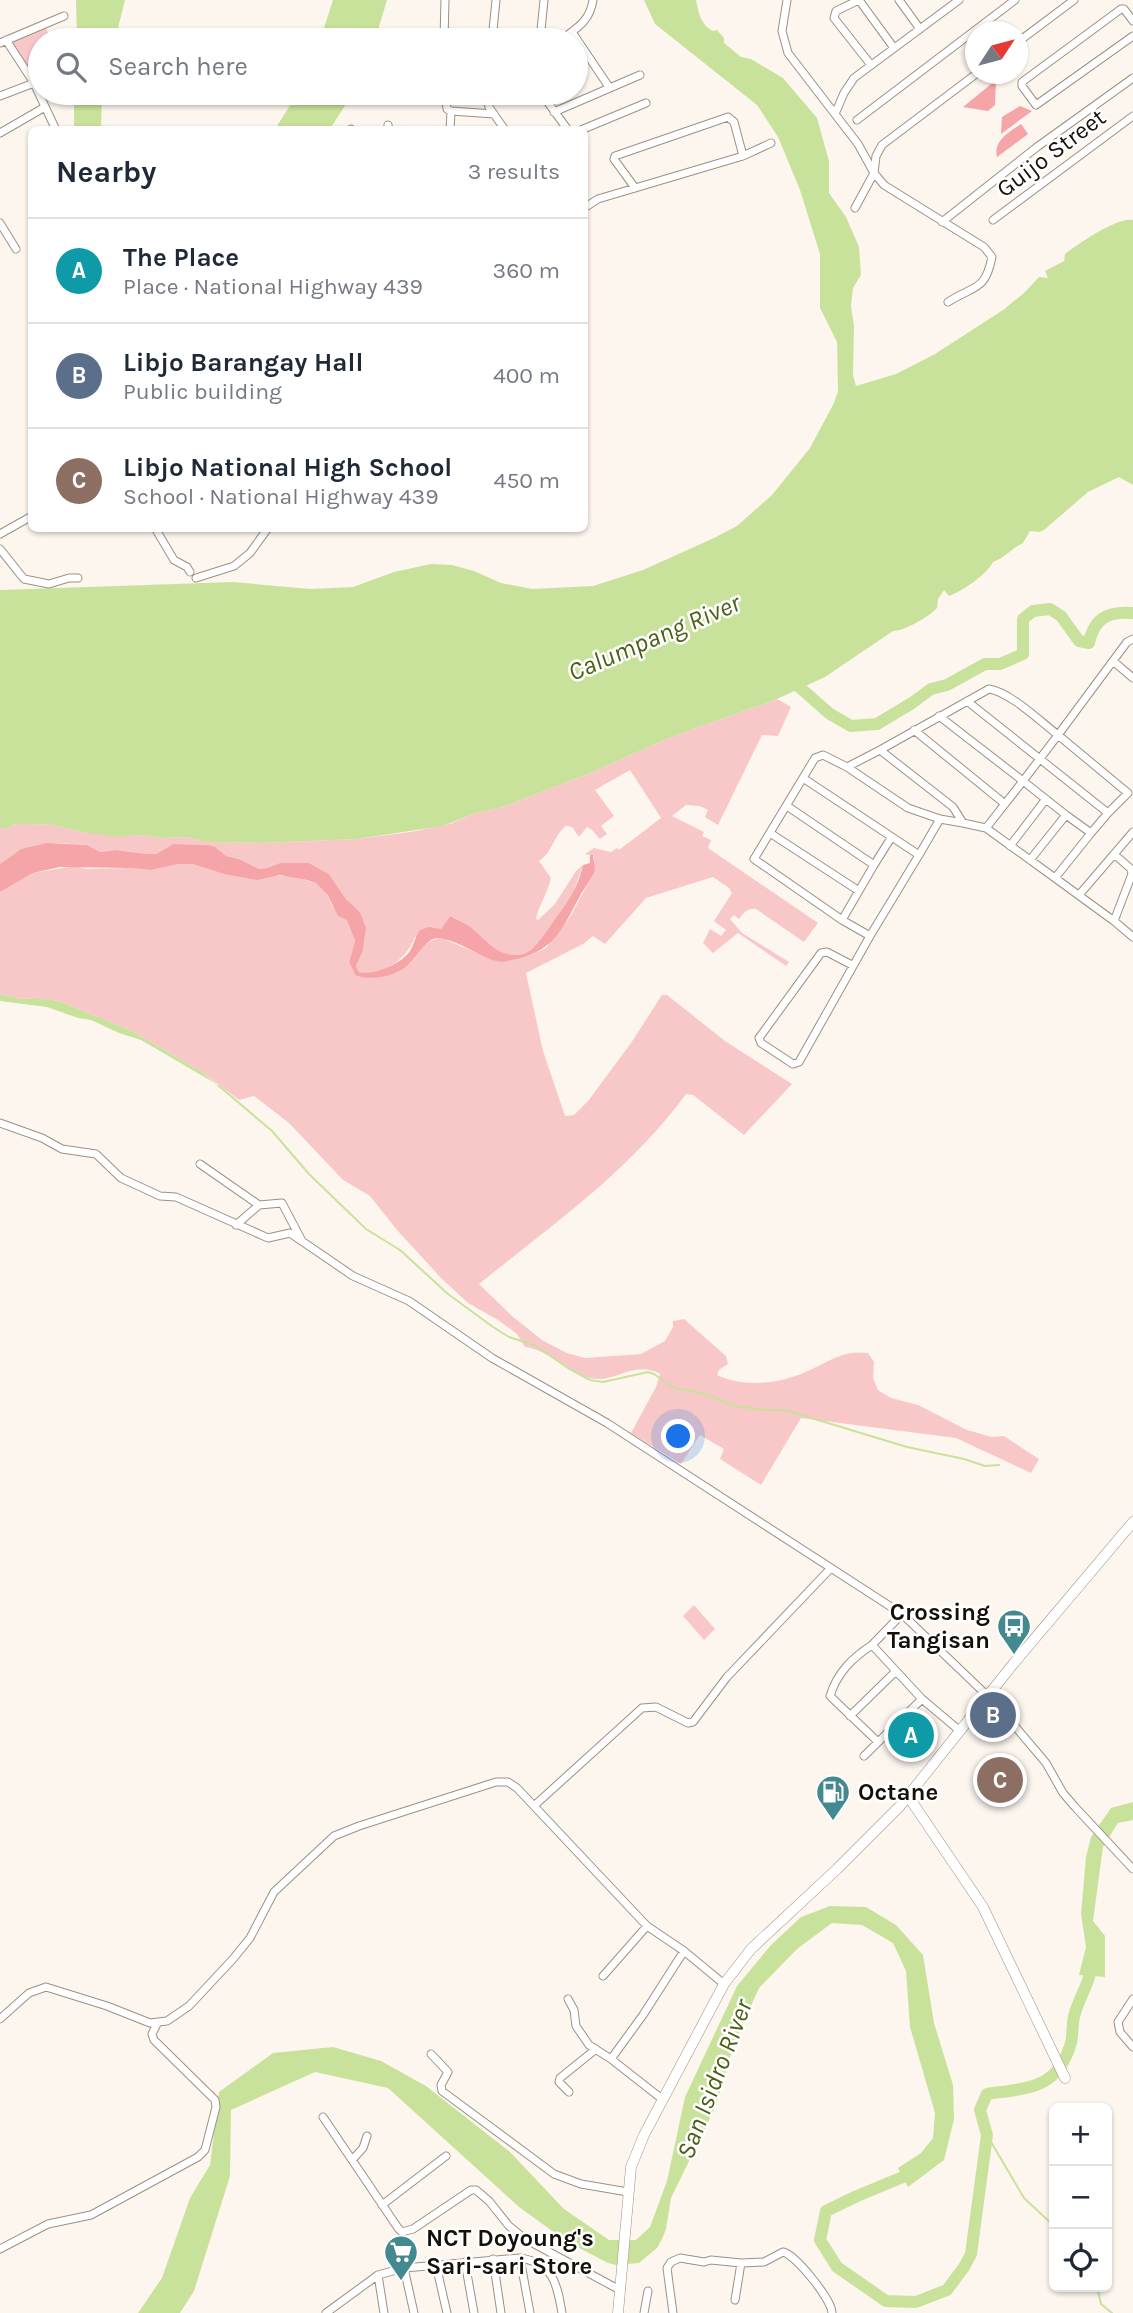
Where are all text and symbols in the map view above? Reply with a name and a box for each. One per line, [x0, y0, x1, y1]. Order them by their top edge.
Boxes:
north arrow [965, 21, 1028, 84]
search box [28, 28, 588, 105]
icon: search [52, 48, 90, 86]
text: Search here [108, 51, 248, 82]
street label: Guijo Street [991, 103, 1111, 203]
text: Nearby [56, 154, 156, 190]
text: 3 results [468, 158, 560, 185]
text: The Place [123, 242, 239, 273]
text: A [72, 257, 86, 284]
text: 360 m [493, 257, 560, 284]
text: Place · National Highway 439 [123, 273, 423, 300]
text: Libjo Barangay Hall [123, 347, 363, 378]
text: B [72, 362, 86, 389]
text: 400 m [493, 362, 560, 389]
text: Public building [123, 378, 282, 405]
text: Libjo National High School [123, 452, 452, 483]
text: C [72, 467, 86, 494]
text: 450 m [494, 467, 560, 494]
text: School · National Highway 439 [123, 483, 439, 510]
water label: Calumpang River [563, 587, 746, 688]
your location [661, 1419, 695, 1453]
place label: Crossing Tangisan [887, 1598, 990, 1654]
bus stop icon: Crossing Tangisan [995, 1607, 1033, 1656]
pin: B [970, 1689, 1016, 1741]
pin: A [888, 1709, 934, 1761]
pin: C [977, 1754, 1023, 1806]
fuel station icon: Octane [814, 1773, 852, 1822]
place label: Octane [858, 1778, 938, 1806]
water label: San Isidro River [670, 1994, 759, 2163]
map controls [1049, 2103, 1112, 2292]
button: + [1049, 2103, 1112, 2166]
button: − [1049, 2166, 1112, 2229]
place label: NCT Doyoung's Sari-sari Store [426, 2224, 594, 2280]
button: locate [1049, 2229, 1112, 2292]
supermarket icon: NCT Doyoung's Sari-sari Store [382, 2233, 420, 2282]

